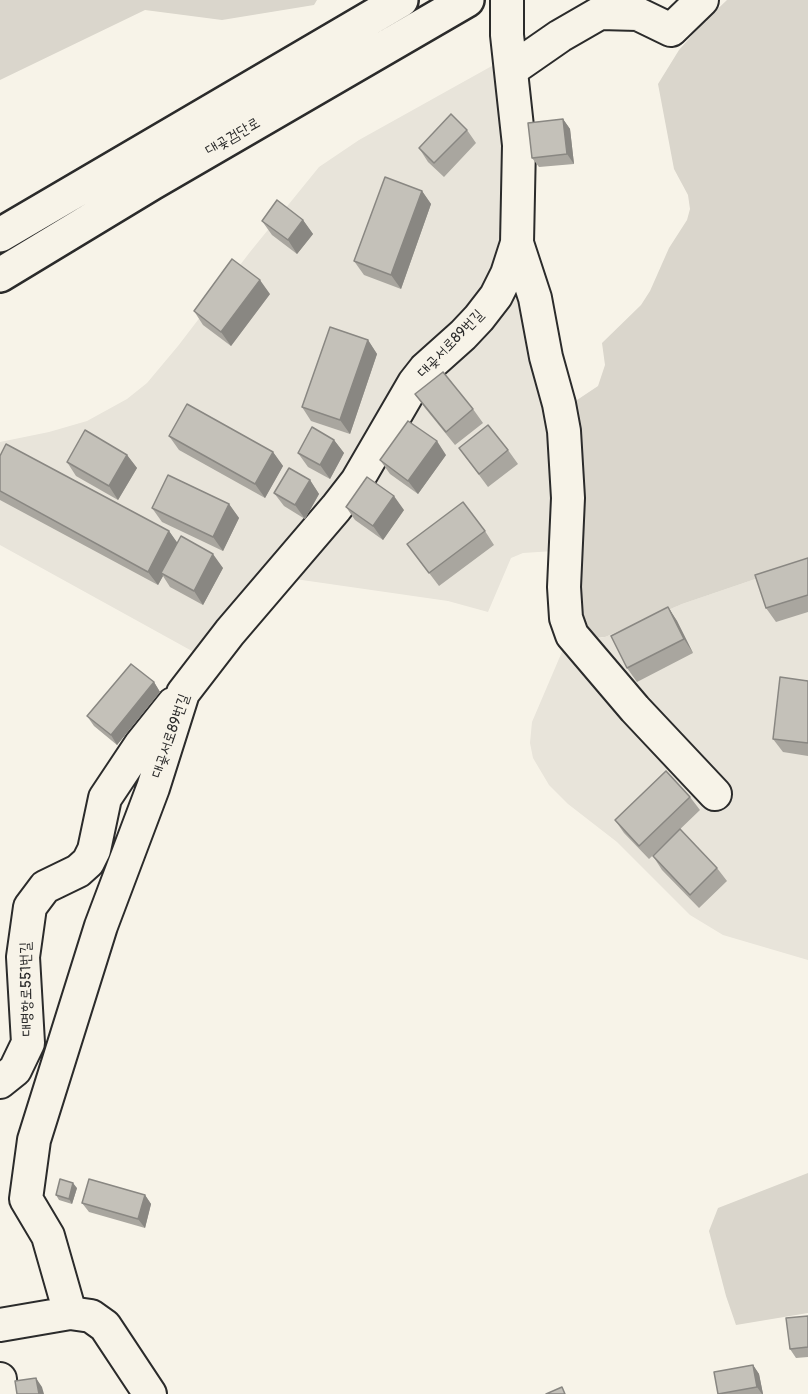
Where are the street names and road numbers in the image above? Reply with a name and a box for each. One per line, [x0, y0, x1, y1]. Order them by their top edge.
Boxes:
street label: 대곶검단로 [202, 114, 264, 160]
street label: 대곶서로89번길 [414, 306, 488, 382]
street label: 대곶서로89번길 [148, 692, 194, 780]
street label: 대명항로551번길 [17, 942, 37, 1036]

